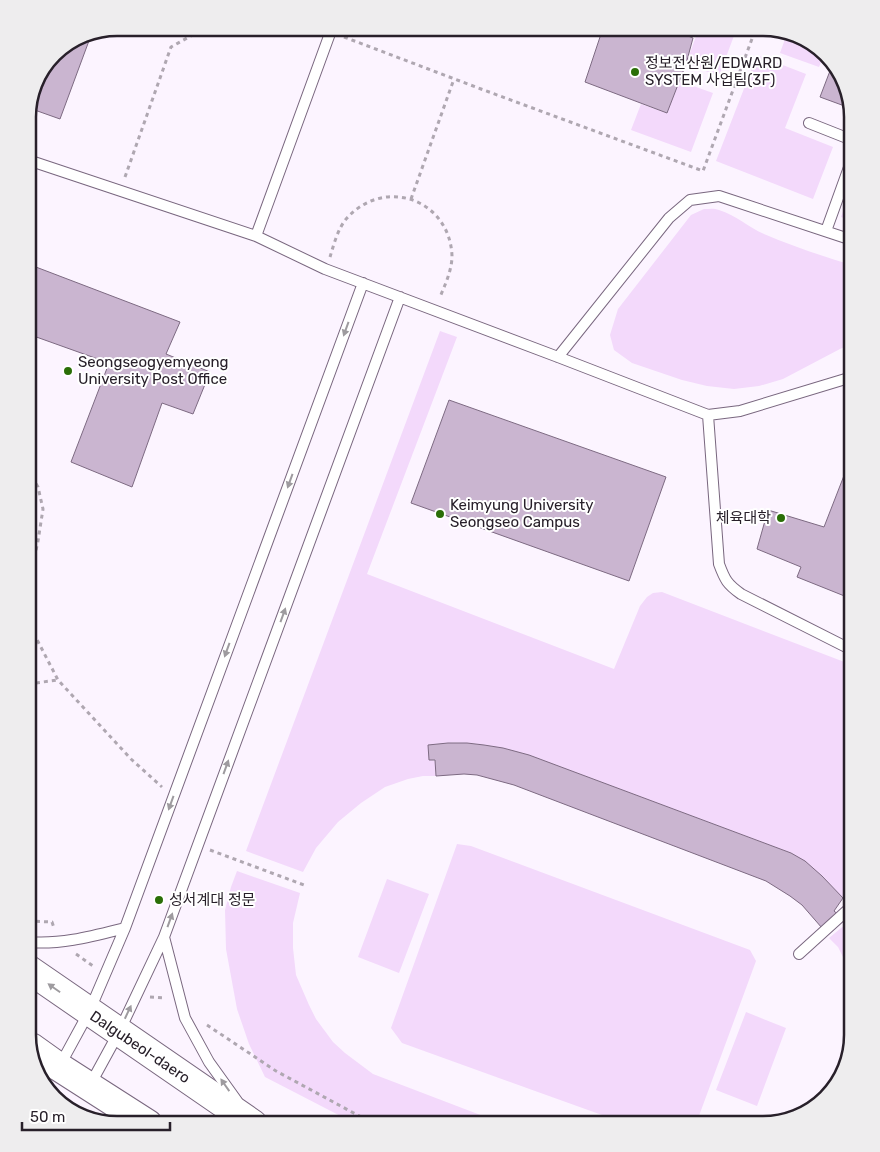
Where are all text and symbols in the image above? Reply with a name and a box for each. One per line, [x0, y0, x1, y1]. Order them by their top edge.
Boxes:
place label: 정보전산원/EDWARD SYSTEM 사업팀(3F) [645, 54, 782, 89]
marker: 정보전산원/EDWARD SYSTEM 사업팀(3F) [629, 66, 641, 78]
one-way arrow [342, 322, 350, 337]
place label: Seongseogyemyeong University Post Office [78, 353, 229, 388]
marker: Seongseogyemyeong University Post Office [62, 365, 74, 377]
one-way arrow [286, 474, 294, 489]
place label: Keimyung University Seongseo Campus [450, 496, 594, 531]
marker: Keimyung University Seongseo Campus [434, 508, 446, 520]
place label: 체육대학 [716, 509, 771, 527]
marker: 체육대학 [775, 512, 787, 524]
one-way arrow [279, 607, 287, 622]
one-way arrow [223, 643, 231, 658]
one-way arrow [223, 760, 230, 775]
one-way arrow [167, 795, 174, 810]
place label: 성서계대 정문 [169, 891, 255, 909]
marker: 성서계대 정문 [153, 894, 165, 906]
one-way arrow [166, 912, 174, 927]
one-way arrow [48, 983, 61, 993]
one-way arrow [125, 1005, 133, 1019]
street label: Dalgubeol-daero [87, 1007, 193, 1087]
one-way arrow [220, 1078, 230, 1091]
scale bar [22, 1100, 170, 1132]
text: 50 m [30, 1108, 65, 1126]

